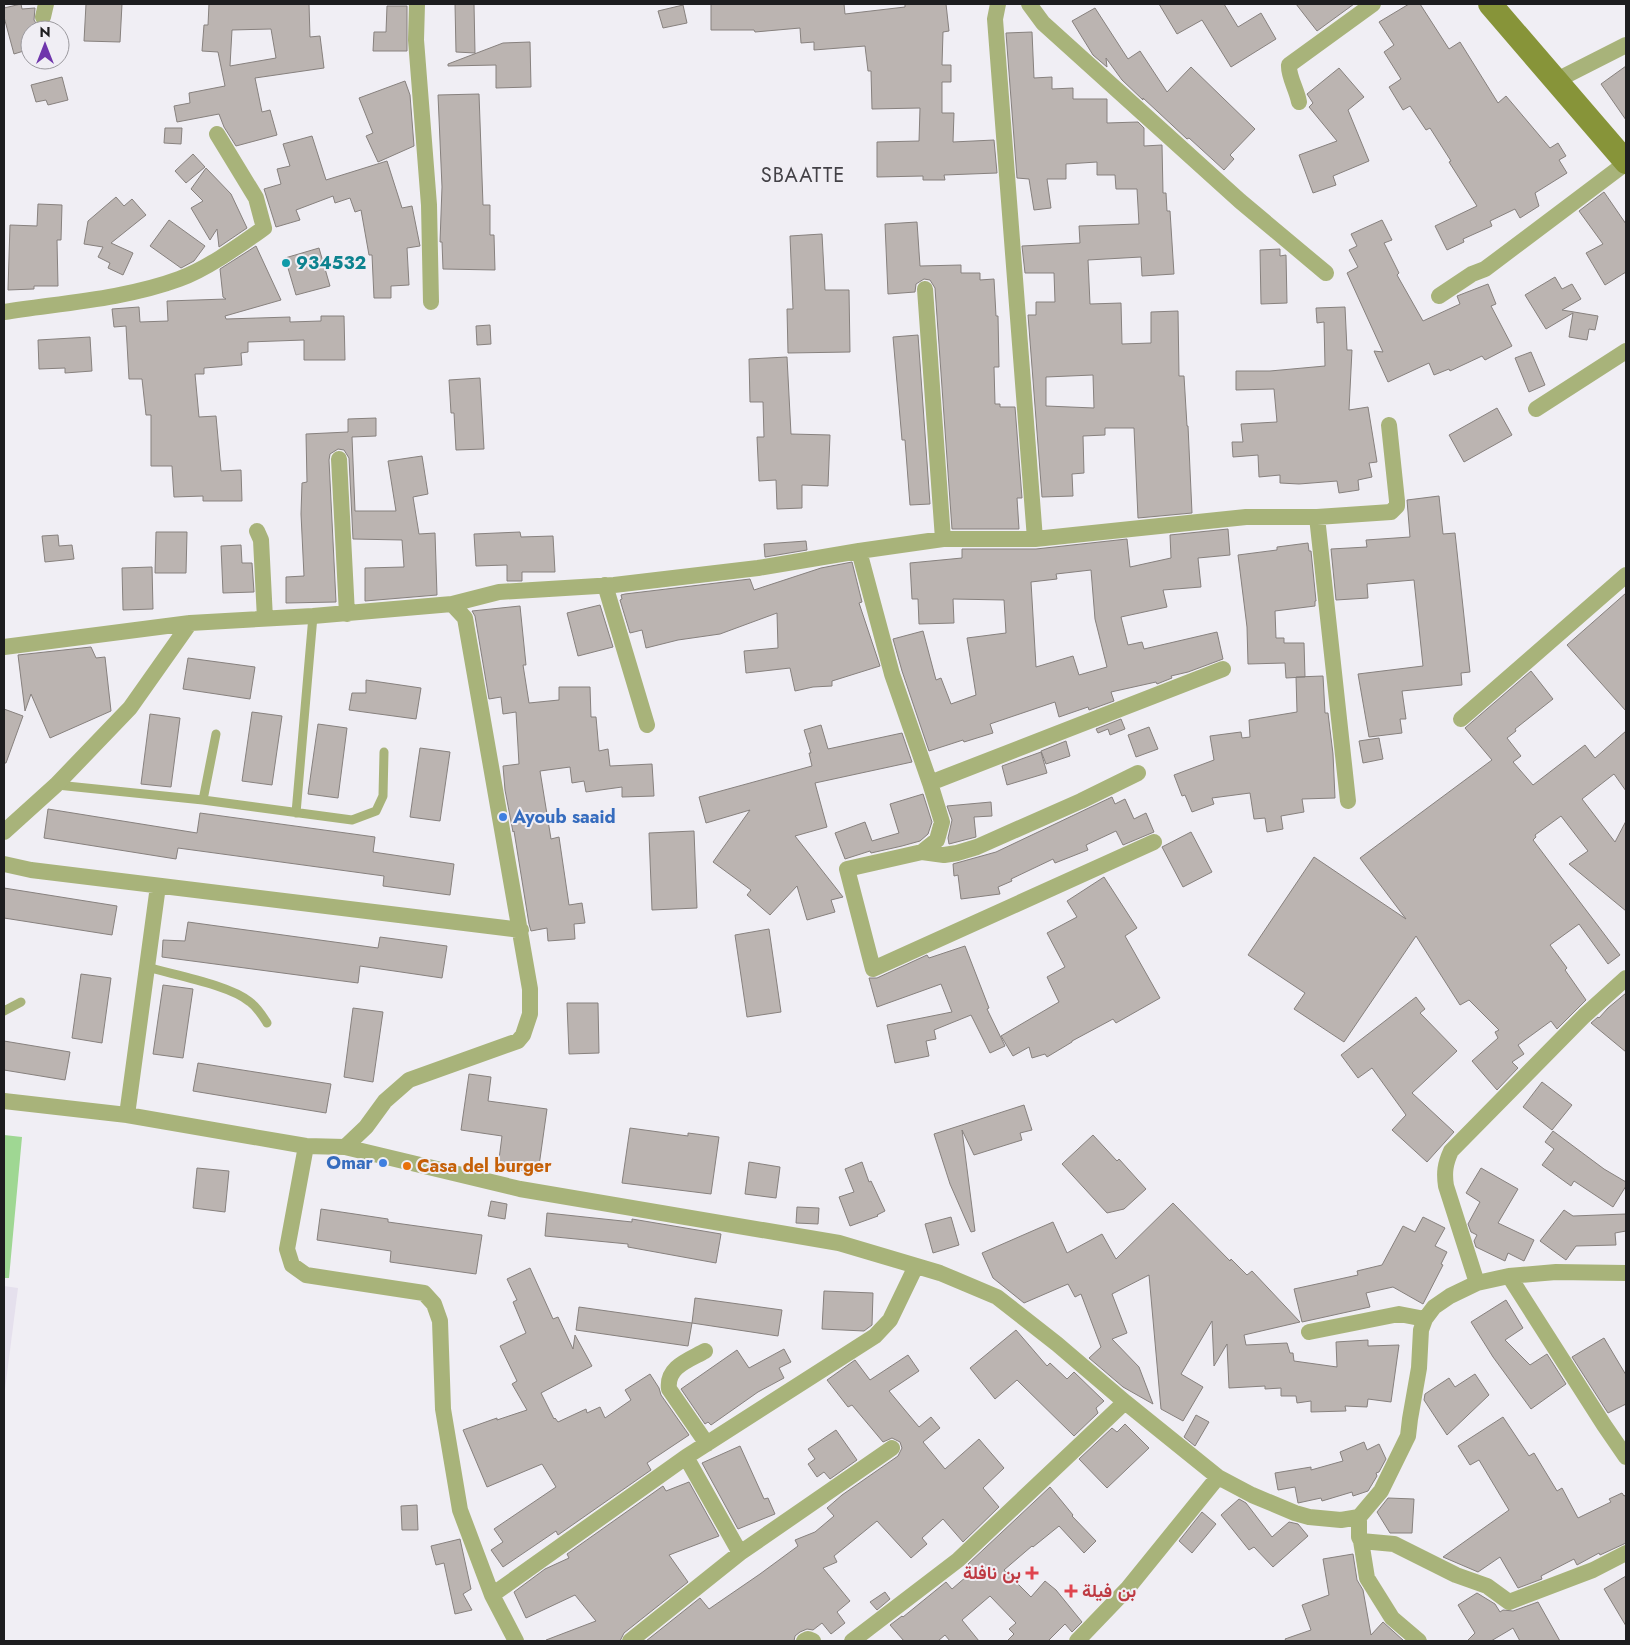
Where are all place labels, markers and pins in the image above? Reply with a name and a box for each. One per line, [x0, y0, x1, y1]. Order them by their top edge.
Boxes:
place label: 934532 [296, 250, 367, 276]
marker: 934532 [280, 257, 292, 269]
place label: Ayoub saaid [512, 804, 616, 830]
marker: Ayoub saaid [497, 811, 509, 823]
place label: Omar [326, 1150, 374, 1176]
place label: Casa del burger [417, 1153, 552, 1179]
marker: Omar [377, 1157, 389, 1169]
marker: Casa del burger [401, 1160, 413, 1172]
place label: بن نافلة [963, 1560, 1021, 1586]
marker: بن نافلة [1025, 1566, 1039, 1580]
place label: بن فيلة [1082, 1578, 1136, 1604]
marker: بن فيلة [1064, 1584, 1078, 1598]

